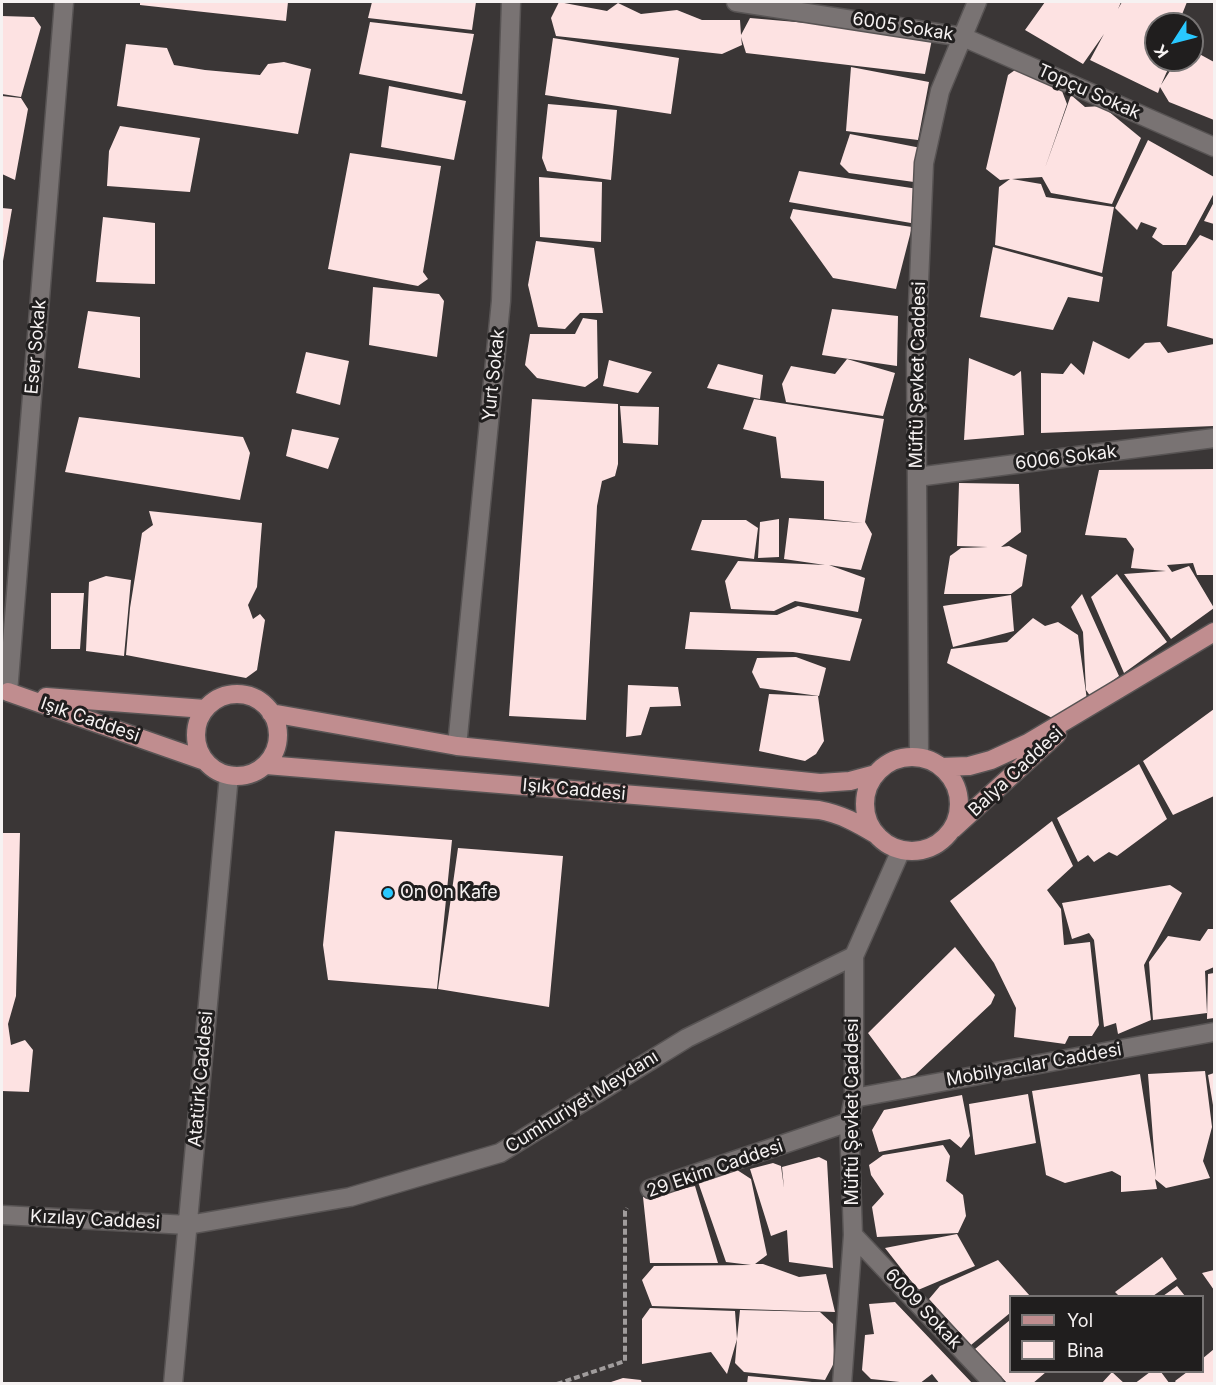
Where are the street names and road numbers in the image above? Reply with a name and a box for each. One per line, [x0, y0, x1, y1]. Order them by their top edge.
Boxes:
street label: 6005 Sokak [851, 8, 955, 46]
street label: Topçu Sokak [1034, 60, 1144, 124]
street label: Müftü Şevket Caddesi [906, 281, 930, 469]
street label: Eser Sokak [21, 299, 51, 395]
street label: Yurt Sokak [478, 328, 510, 422]
street label: 6006 Sokak [1014, 441, 1118, 475]
street label: Işık Caddesi [38, 693, 142, 747]
street label: Balya Caddesi [964, 723, 1068, 821]
street label: Işık Caddesi [522, 775, 626, 805]
street label: Atatürk Caddesi [184, 1010, 218, 1148]
street label: Müftü Şevket Caddesi [842, 1018, 864, 1206]
street label: Mobilyacılar Caddesi [945, 1039, 1123, 1091]
street label: Cumhuriyet Meydanı [502, 1046, 662, 1158]
street label: 29 Ekim Caddesi [644, 1136, 786, 1202]
street label: Kızılay Caddesi [29, 1206, 161, 1234]
street label: 6009 Sokak [880, 1264, 966, 1354]

